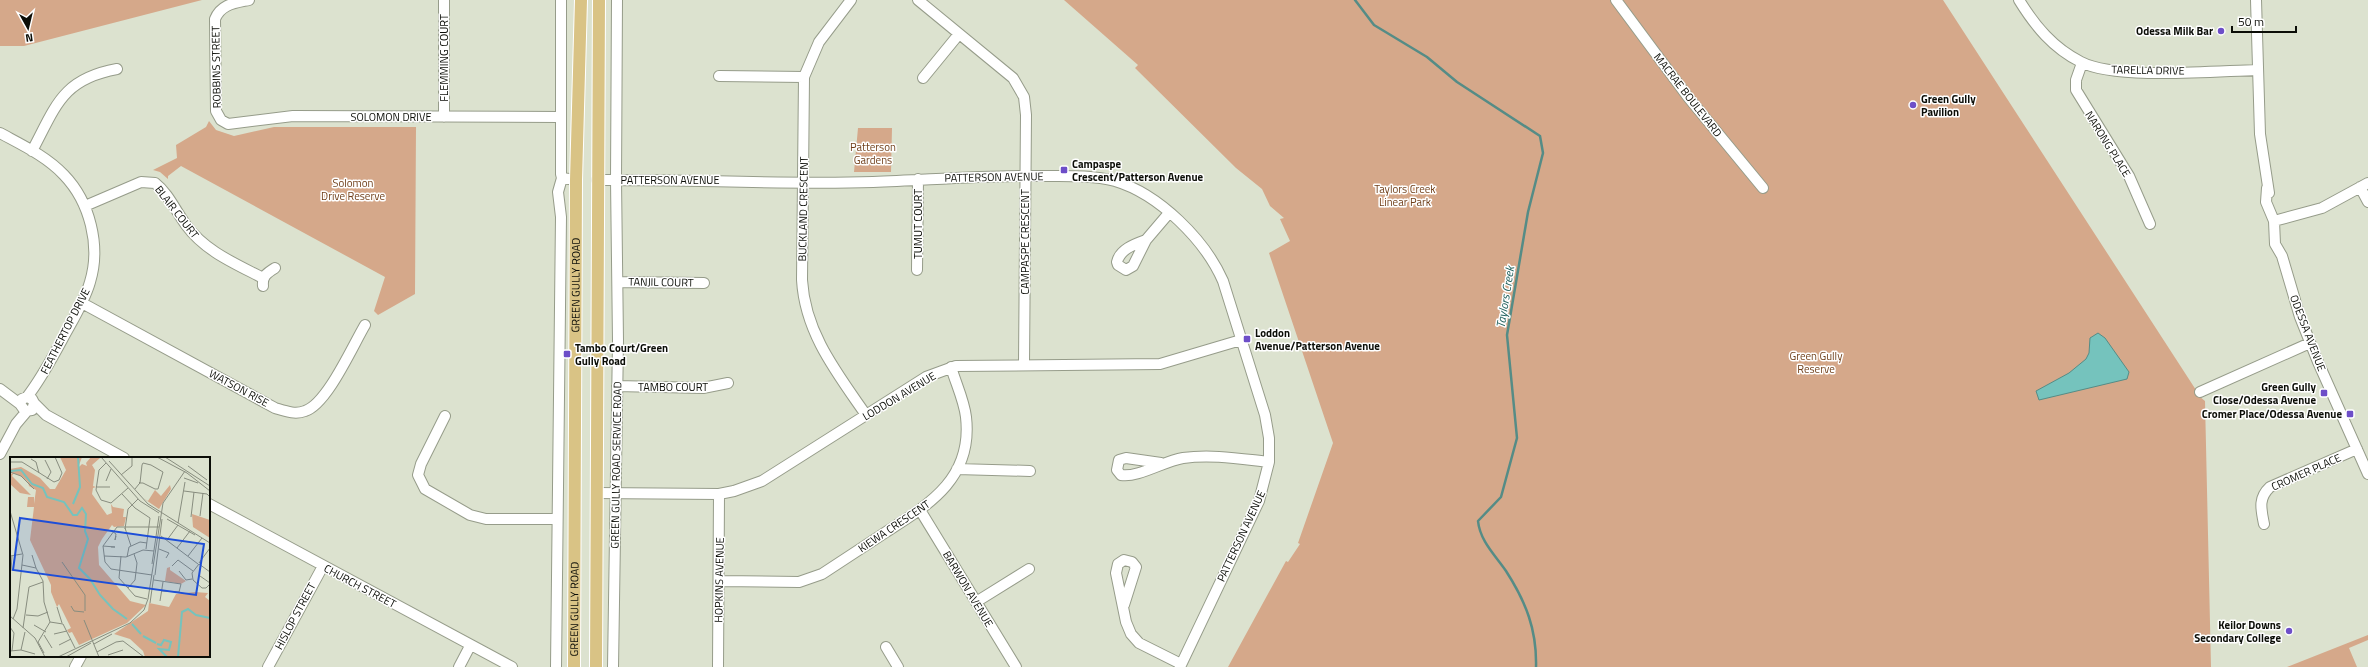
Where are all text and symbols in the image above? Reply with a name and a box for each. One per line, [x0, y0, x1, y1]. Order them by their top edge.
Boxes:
north arrow [8, 8, 48, 48]
scale bar [2232, 8, 2296, 34]
text: 50 m [2238, 12, 2264, 31]
street label: FLEMMING COURT [436, 14, 452, 102]
place label: Odessa Milk Bar [2136, 23, 2213, 39]
street label: ROBBINS STREET [207, 25, 225, 108]
marker: Odessa Milk Bar [2216, 26, 2226, 36]
text: N [25, 29, 34, 46]
street label: MACRAE BOULEVARD [1650, 50, 1726, 140]
street label: TARELLA DRIVE [2111, 61, 2185, 79]
place label: Green Gully Pavilion [1921, 91, 1976, 120]
marker: Green Gully Pavilion [1908, 100, 1918, 110]
street label: NARONG PLACE [2081, 108, 2135, 180]
street label: SOLOMON DRIVE [351, 109, 431, 125]
park label: Patterson Gardens [850, 139, 896, 168]
street label: BUCKLAND CRESCENT [794, 156, 812, 262]
place label: Campaspe Crescent/Patterson Avenue [1072, 156, 1203, 185]
marker: Campaspe Crescent/Patterson Avenue [1059, 165, 1069, 175]
street label: PATTERSON AVENUE [944, 168, 1044, 186]
street label: PATTERSON AVENUE [620, 172, 720, 188]
park label: Solomon Drive Reserve [321, 175, 385, 204]
park label: Taylors Creek Linear Park [1374, 181, 1436, 210]
street label: BLAIR COURT [151, 182, 203, 242]
street label: TUMUT COURT [910, 189, 926, 259]
street label: CAMPASPE CRESCENT [1017, 189, 1033, 295]
street label: GREEN GULLY ROAD [567, 237, 584, 333]
water label: Taylors Creek [1491, 263, 1520, 329]
street label: TANJIL COURT [628, 273, 694, 291]
street label: FEATHERTOP DRIVE [36, 285, 94, 377]
street label: ODESSA AVENUE [2286, 293, 2330, 373]
place label: Loddon Avenue/Patterson Avenue [1255, 325, 1380, 354]
marker: Loddon Avenue/Patterson Avenue [1242, 334, 1252, 344]
place label: Tambo Court/Green Gully Road [575, 340, 668, 369]
park label: Green Gully Reserve [1790, 348, 1843, 377]
marker: Tambo Court/Green Gully Road [562, 349, 572, 359]
street label: WATSON RISE [206, 365, 272, 411]
street label: LODDON AVENUE [859, 368, 939, 424]
street label: TAMBO COURT [638, 379, 708, 395]
place label: Green Gully Close/Odessa Avenue [2213, 379, 2316, 408]
street label: GREEN GULLY ROAD SERVICE ROAD [607, 381, 625, 549]
marker: Green Gully Close/Odessa Avenue [2319, 388, 2329, 398]
place label: Cromer Place/Odessa Avenue [2202, 406, 2342, 422]
marker: Cromer Place/Odessa Avenue [2345, 409, 2355, 419]
street label: CROMER PLACE [2269, 449, 2343, 495]
inset map [10, 457, 210, 657]
street label: PATTERSON AVENUE [1213, 488, 1269, 584]
street label: KIEWA CRESCENT [855, 496, 933, 556]
street label: HOPKINS AVENUE [710, 537, 728, 623]
street label: BARWON AVENUE [939, 548, 997, 630]
street label: CHURCH STREET [321, 560, 399, 612]
street label: GREEN GULLY ROAD [566, 561, 582, 657]
street label: HISLOP STREET [271, 579, 319, 652]
place label: Keilor Downs Secondary College [2194, 617, 2281, 646]
marker: Keilor Downs Secondary College [2284, 626, 2294, 636]

